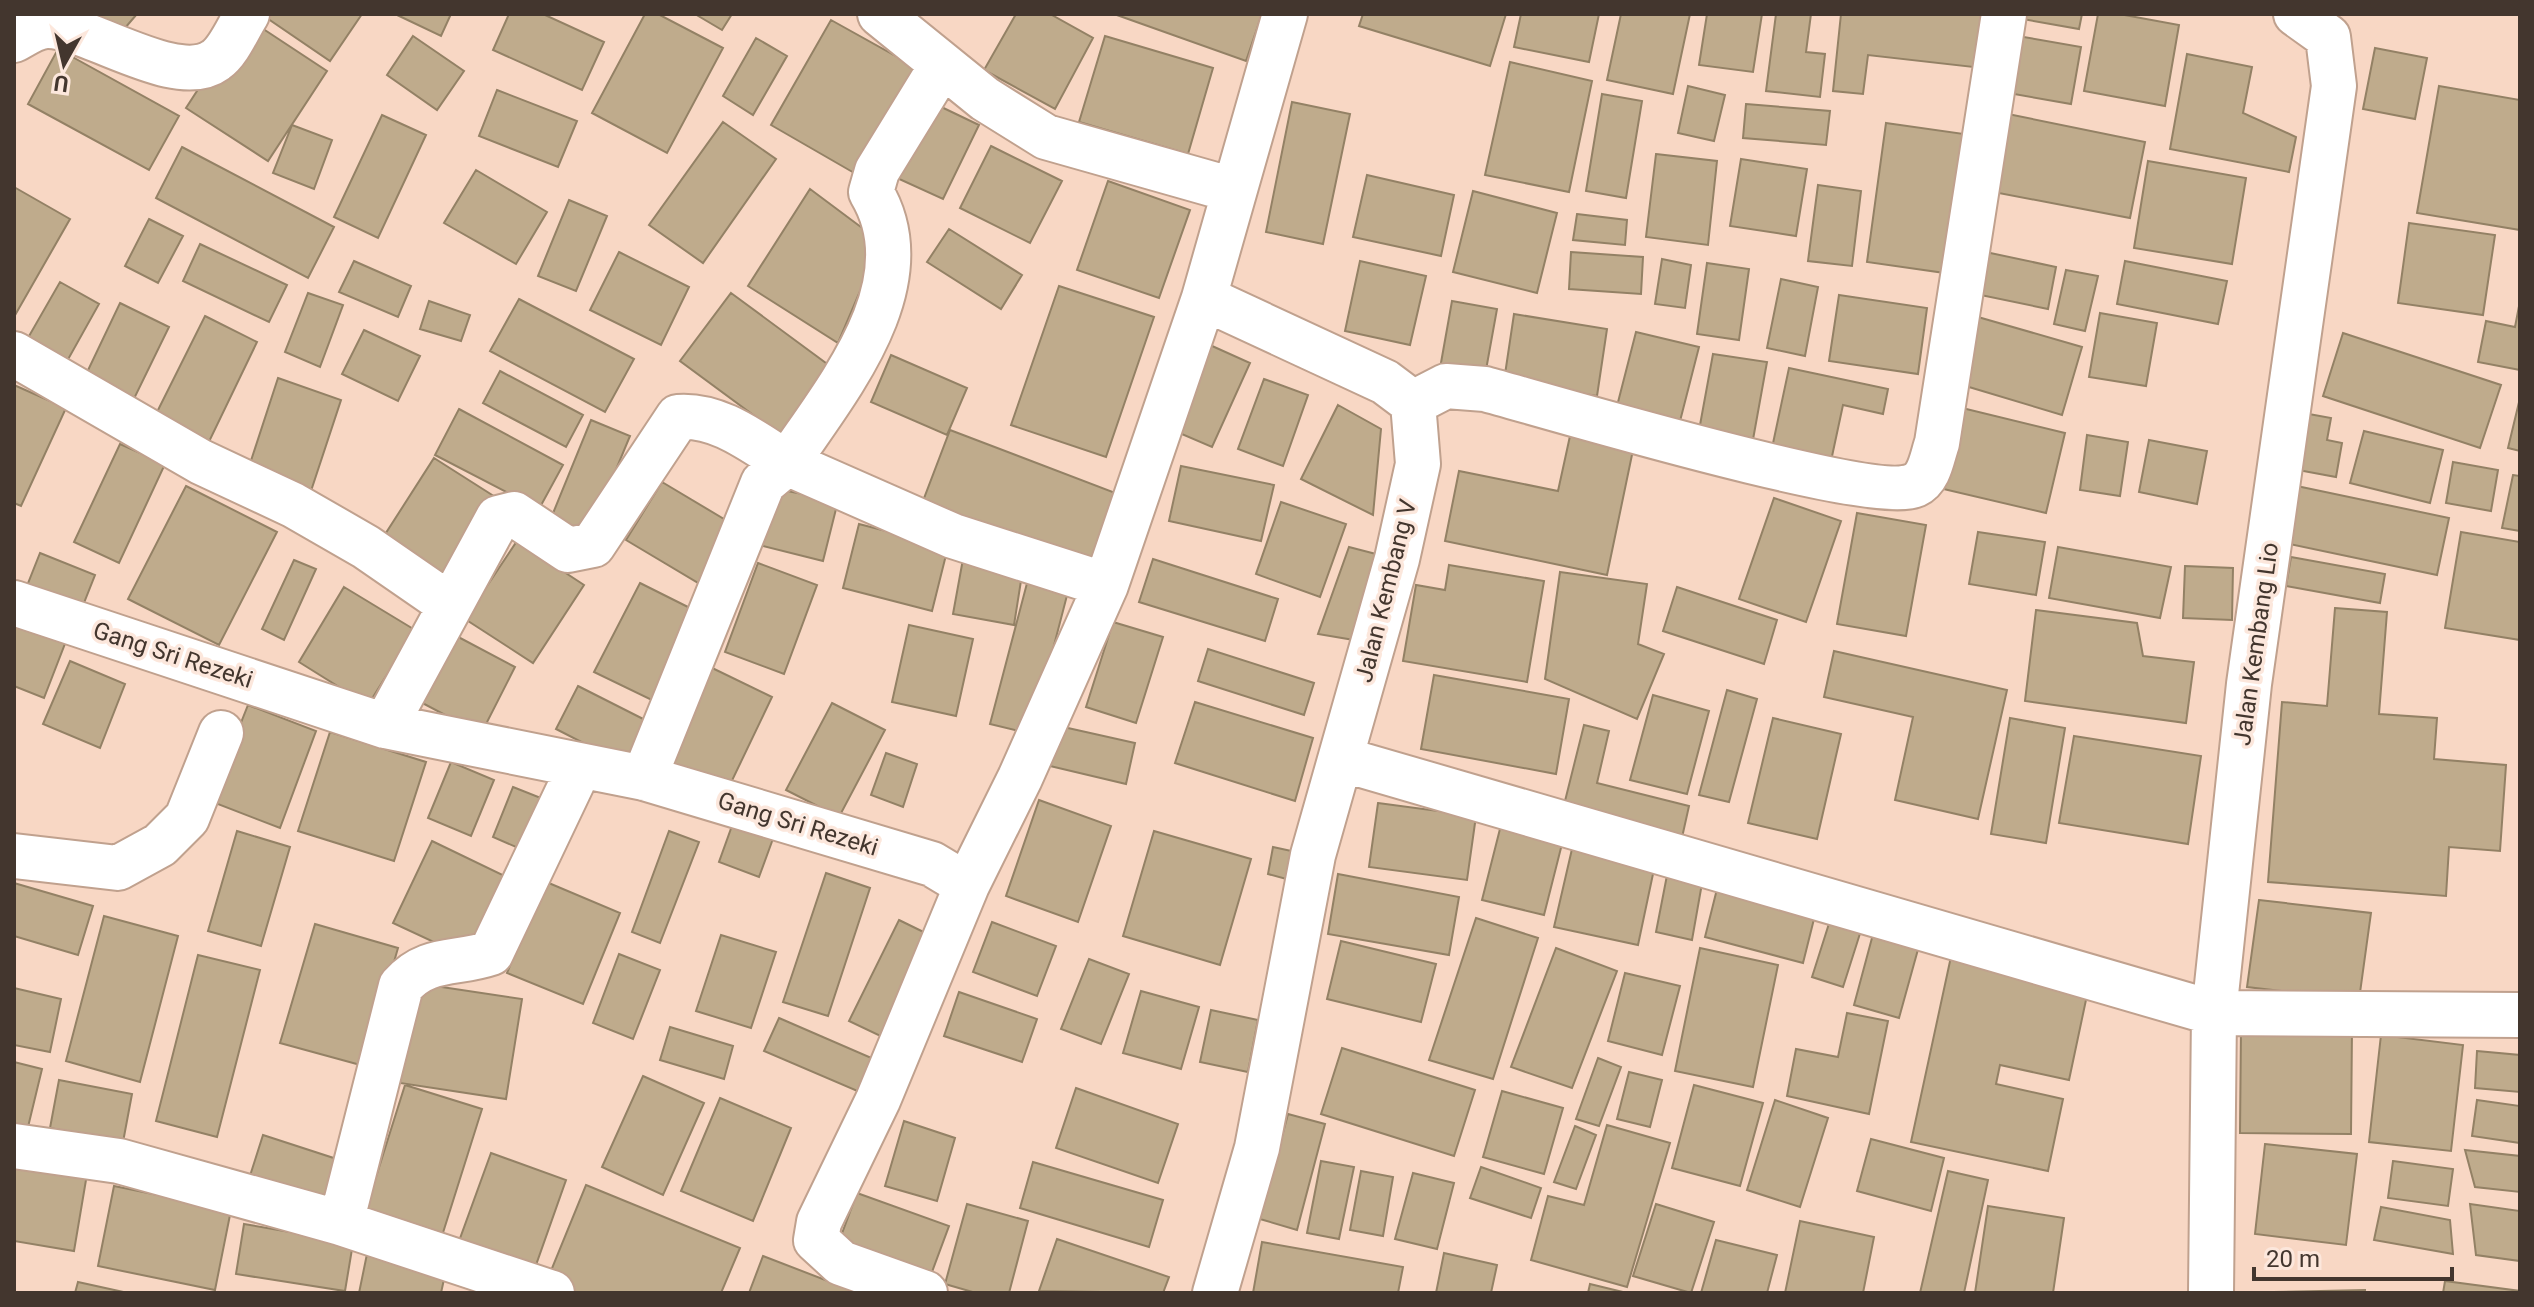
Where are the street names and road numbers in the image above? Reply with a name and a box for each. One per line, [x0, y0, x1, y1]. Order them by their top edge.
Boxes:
street label: Jalan Kembang V [1350, 497, 1422, 685]
street label: Jalan Kembang Lio [2228, 541, 2284, 747]
street label: Gang Sri Rezeki [90, 616, 256, 694]
street label: Gang Sri Rezeki [714, 786, 882, 862]

